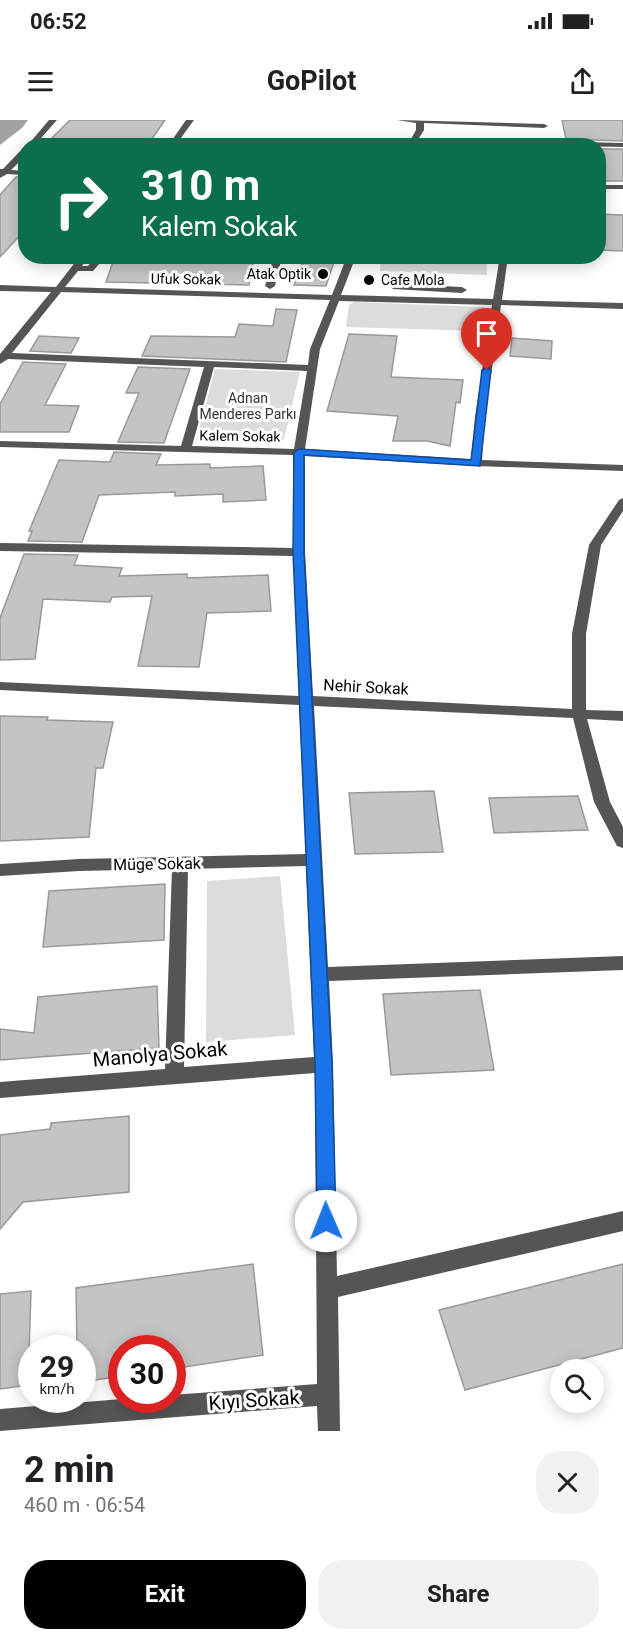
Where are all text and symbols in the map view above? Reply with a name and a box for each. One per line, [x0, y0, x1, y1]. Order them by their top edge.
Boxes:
text: 06:52 [30, 9, 87, 34]
icon: menu [24, 65, 57, 98]
text: GoPilot [267, 65, 356, 97]
icon: share [566, 65, 599, 98]
text: 310 m [141, 161, 260, 210]
icon: right [42, 162, 120, 240]
text: Kalem Sokak [141, 211, 297, 243]
place label: Atak Optik [247, 266, 312, 282]
marker: Atak Optik [316, 267, 330, 281]
street label: Ufuk Sokak [151, 270, 222, 288]
place label: Cafe Mola [381, 272, 445, 288]
marker: Cafe Mola [362, 273, 376, 287]
pin [461, 308, 512, 370]
icon: arrive [470, 317, 503, 350]
park label: Adnan Menderes Parkı [199, 390, 297, 422]
street label: Kalem Sokak [199, 427, 282, 445]
street label: Nehir Sokak [323, 675, 410, 699]
street label: Müge Sokak [113, 854, 202, 874]
street label: Manolya Sokak [92, 1036, 229, 1072]
position arrow [294, 1189, 358, 1253]
speed limit sign: 30 [108, 1335, 186, 1413]
text: 29 [40, 1349, 74, 1384]
map controls [550, 1359, 604, 1413]
button: search [550, 1359, 604, 1413]
text: km/h [39, 1380, 75, 1398]
street label: Kıyı Sokak [208, 1385, 301, 1415]
text: 2 min [24, 1449, 115, 1491]
button: close [536, 1451, 599, 1514]
text: 460 m · 06:54 [24, 1493, 145, 1517]
button: Exit [24, 1560, 306, 1629]
button: Share [318, 1560, 599, 1629]

